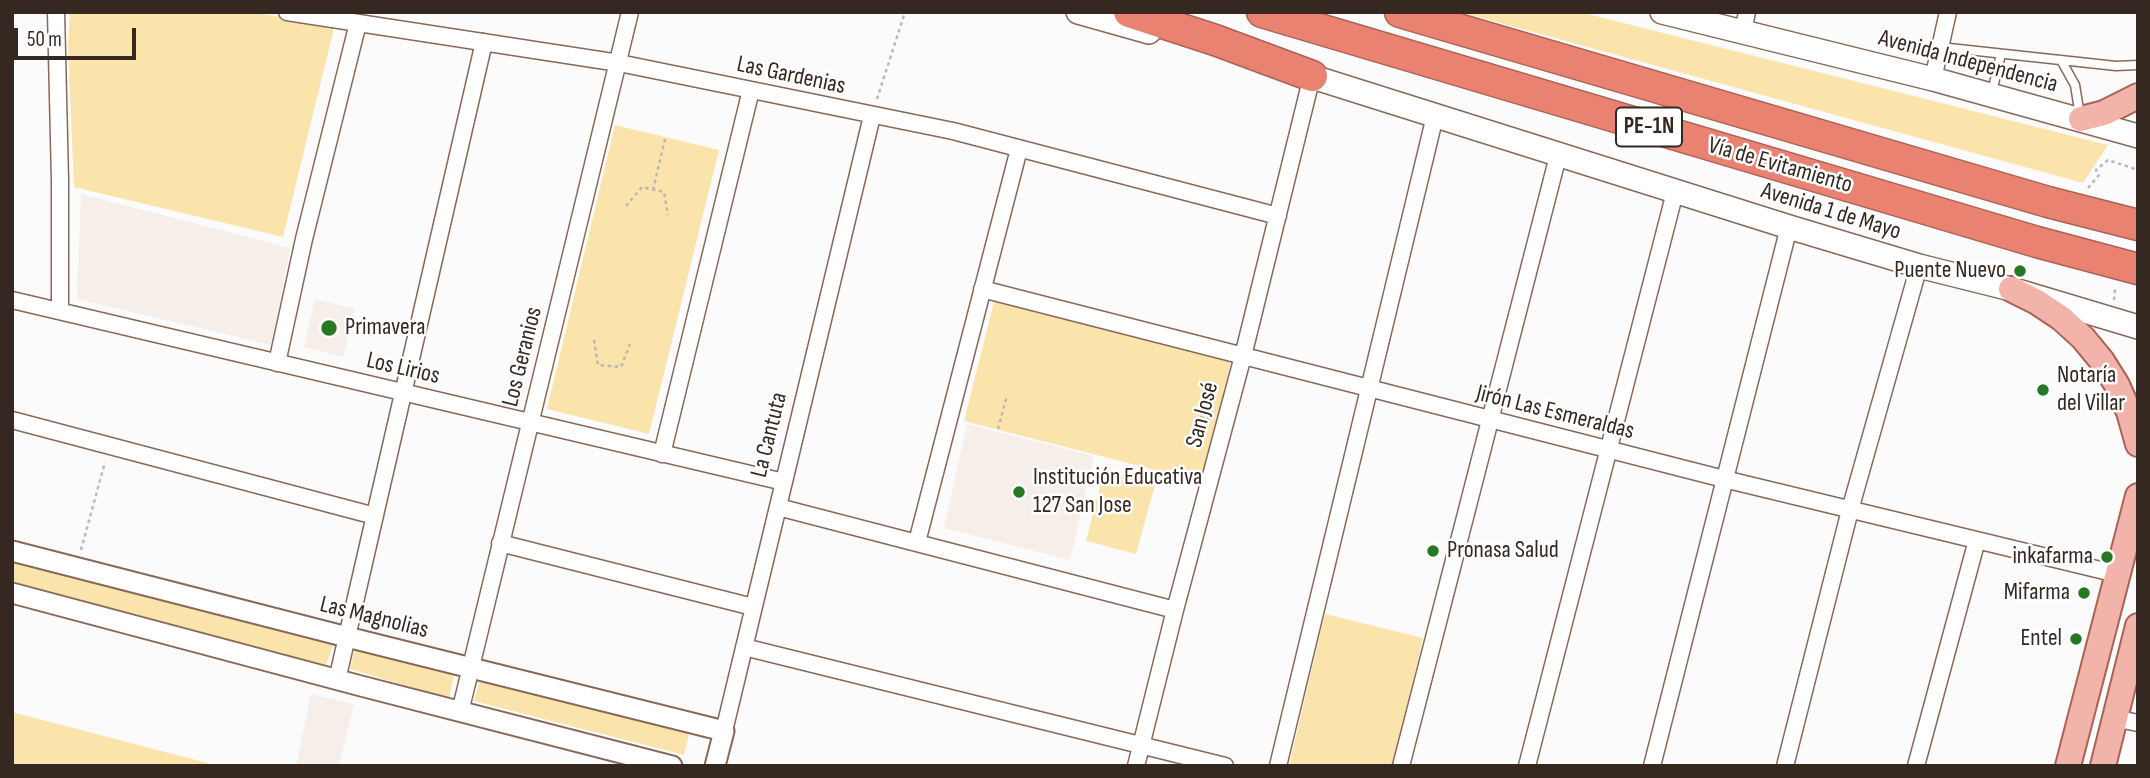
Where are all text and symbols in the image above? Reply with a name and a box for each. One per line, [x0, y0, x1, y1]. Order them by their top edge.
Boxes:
scale bar [18, 14, 140, 58]
street label: Avenida Independencia [1875, 24, 2061, 100]
text: 50 m [27, 27, 62, 52]
street label: Las Gardenias [734, 50, 848, 102]
road number: PE-1N [1616, 108, 1682, 146]
street label: Vía de Evitamiento [1704, 132, 1856, 200]
street label: Avenida 1 de Mayo [1758, 177, 1904, 247]
place label: Puente Nuevo [1894, 257, 2006, 285]
marker: Puente Nuevo [2012, 263, 2028, 279]
street label: Los Geranios [497, 304, 549, 410]
place label: Primavera [345, 314, 425, 342]
marker: Primavera [319, 318, 339, 338]
street label: Los Lirios [364, 347, 442, 391]
place label: Notaría del Villar [2057, 362, 2125, 418]
street label: San José [1180, 379, 1226, 451]
street label: Jirón Las Esmeraldas [1473, 379, 1637, 447]
marker: Notaría del Villar [2035, 382, 2051, 398]
street label: La Cantuta [746, 389, 794, 481]
place label: Institución Educativa 127 San Jose [1033, 464, 1202, 520]
marker: Institución Educativa 127 San Jose [1011, 484, 1027, 500]
place label: Pronasa Salud [1447, 537, 1559, 565]
marker: Pronasa Salud [1425, 543, 1441, 559]
place label: inkafarma [2012, 543, 2093, 571]
marker: inkafarma [2099, 549, 2115, 565]
place label: Mifarma [2004, 579, 2070, 607]
marker: Mifarma [2076, 585, 2092, 601]
street label: Las Magnolias [317, 591, 431, 645]
place label: Entel [2020, 625, 2062, 653]
marker: Entel [2068, 631, 2084, 647]

